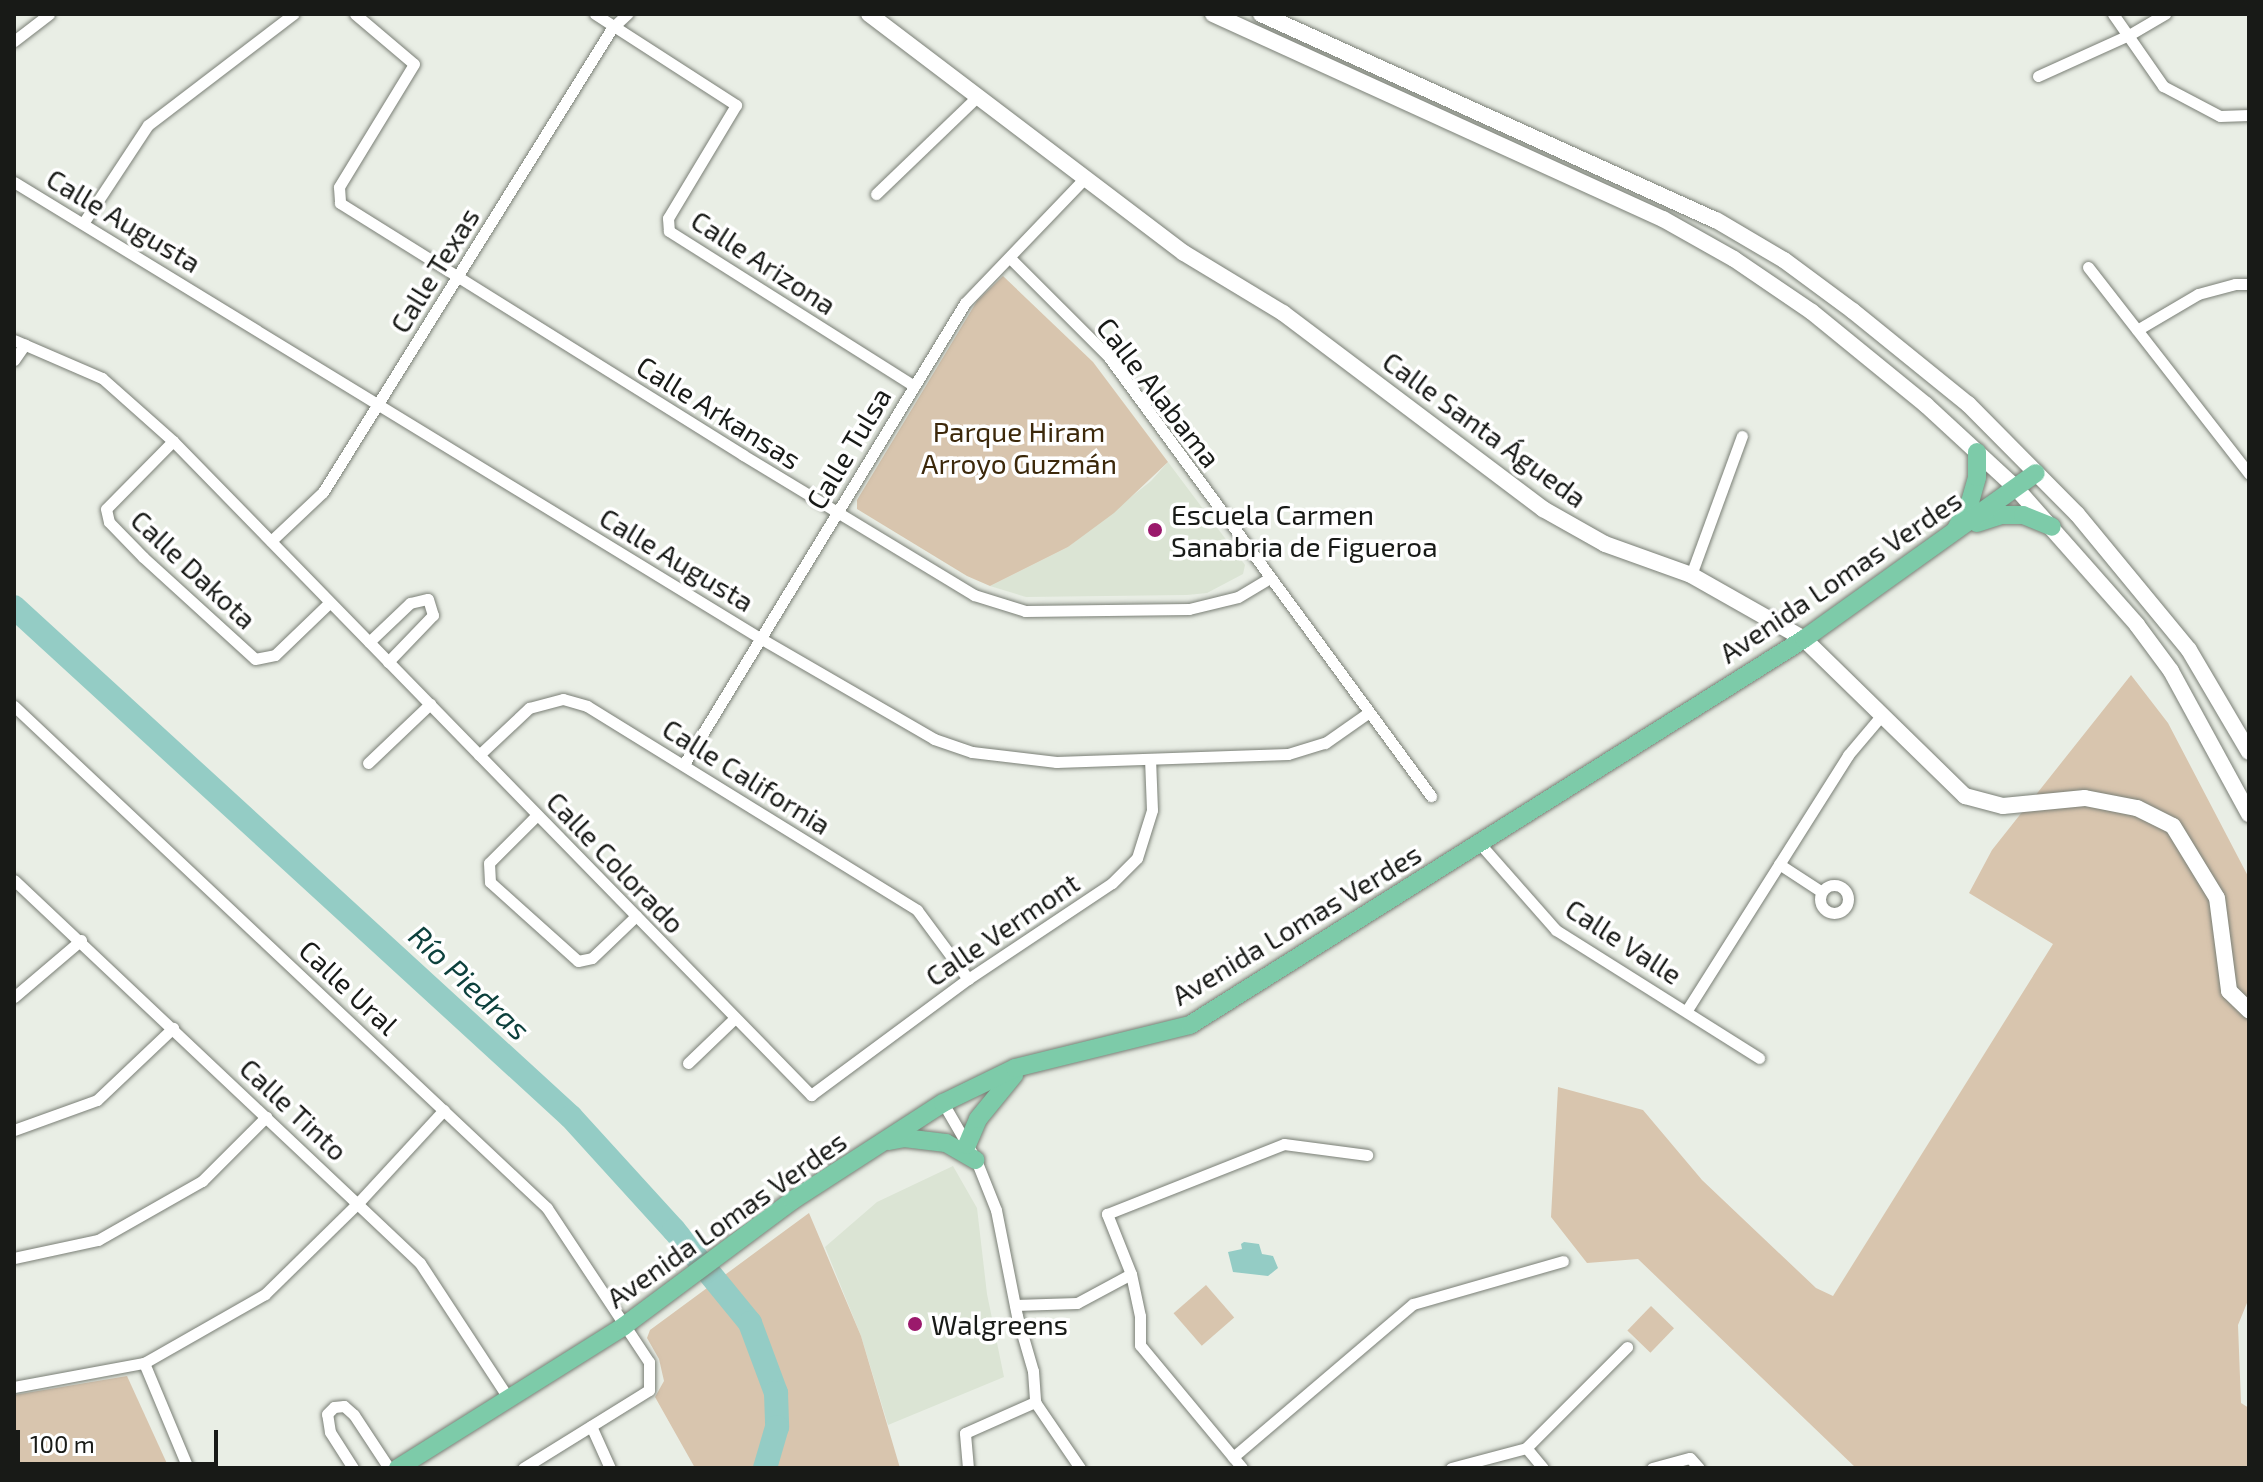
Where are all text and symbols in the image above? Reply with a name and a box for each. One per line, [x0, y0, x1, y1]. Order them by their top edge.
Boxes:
street label: Calle Augusta [41, 161, 207, 279]
street label: Calle Texas [382, 201, 486, 339]
street label: Calle Arizona [685, 203, 843, 321]
street label: Calle Alabama [1090, 310, 1228, 474]
street label: Calle Santa Águeda [1376, 344, 1594, 514]
street label: Calle Arkansas [631, 348, 807, 476]
street label: Calle Tulsa [798, 381, 898, 515]
park label: Parque Hiram Arroyo Guzmán [921, 414, 1117, 480]
street label: Avenida Lomas Verdes [1712, 482, 1968, 670]
place label: Escuela Carmen Sanabria de Figueroa [1171, 497, 1438, 563]
street label: Calle Augusta [594, 500, 760, 618]
street label: Calle Dakota [124, 503, 264, 635]
marker: Escuela Carmen Sanabria de Figueroa [1146, 521, 1164, 539]
street label: Calle California [657, 711, 837, 841]
street label: Calle Colorado [540, 784, 692, 940]
street label: Avenida Lomas Verdes [1165, 836, 1427, 1012]
street label: Calle Vermont [918, 865, 1086, 993]
street label: Calle Valle [1559, 891, 1689, 991]
water label: Río Piedras [402, 917, 538, 1047]
street label: Calle Ural [293, 933, 405, 1041]
street label: Calle Tinto [233, 1051, 355, 1167]
street label: Avenida Lomas Verdes [600, 1123, 852, 1315]
place label: Walgreens [931, 1307, 1068, 1341]
marker: Walgreens [906, 1315, 924, 1333]
scale bar [20, 1414, 222, 1464]
text: 100 m [30, 1429, 95, 1458]

